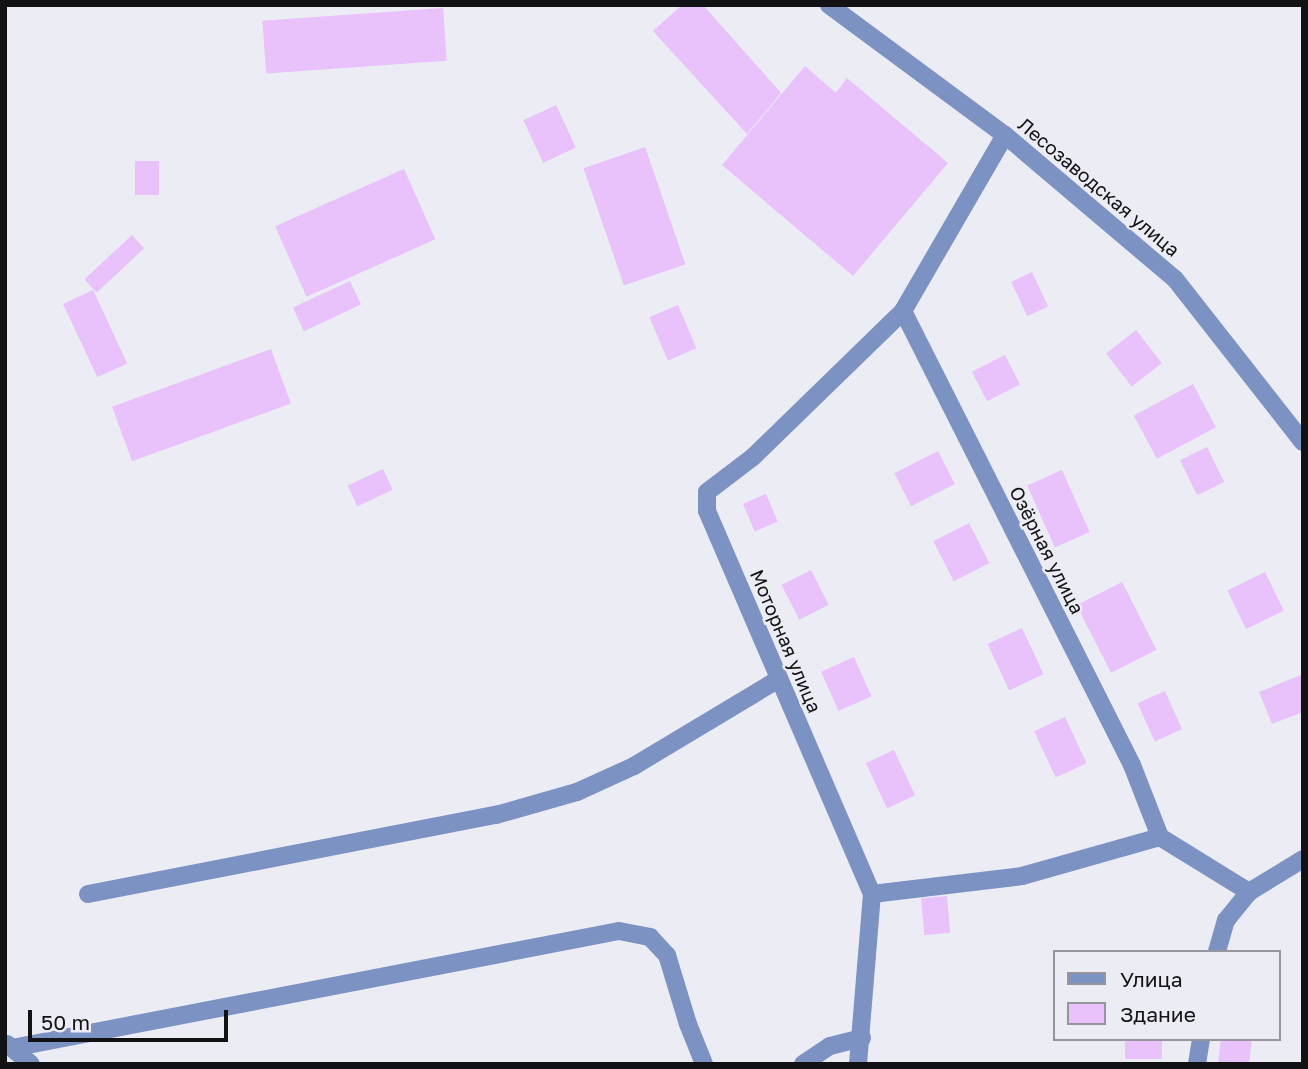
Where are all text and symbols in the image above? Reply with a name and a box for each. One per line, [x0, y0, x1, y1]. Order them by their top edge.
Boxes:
street label: Лесозаводская улица [1014, 113, 1184, 261]
street label: Озёрная улица [1005, 482, 1089, 618]
street label: Моторная улица [746, 566, 826, 716]
legend [1052, 950, 1280, 1041]
text: Улица [1120, 966, 1183, 992]
scale bar [32, 996, 231, 1040]
text: Здание [1120, 1001, 1196, 1027]
text: 50 m [41, 1009, 90, 1035]

